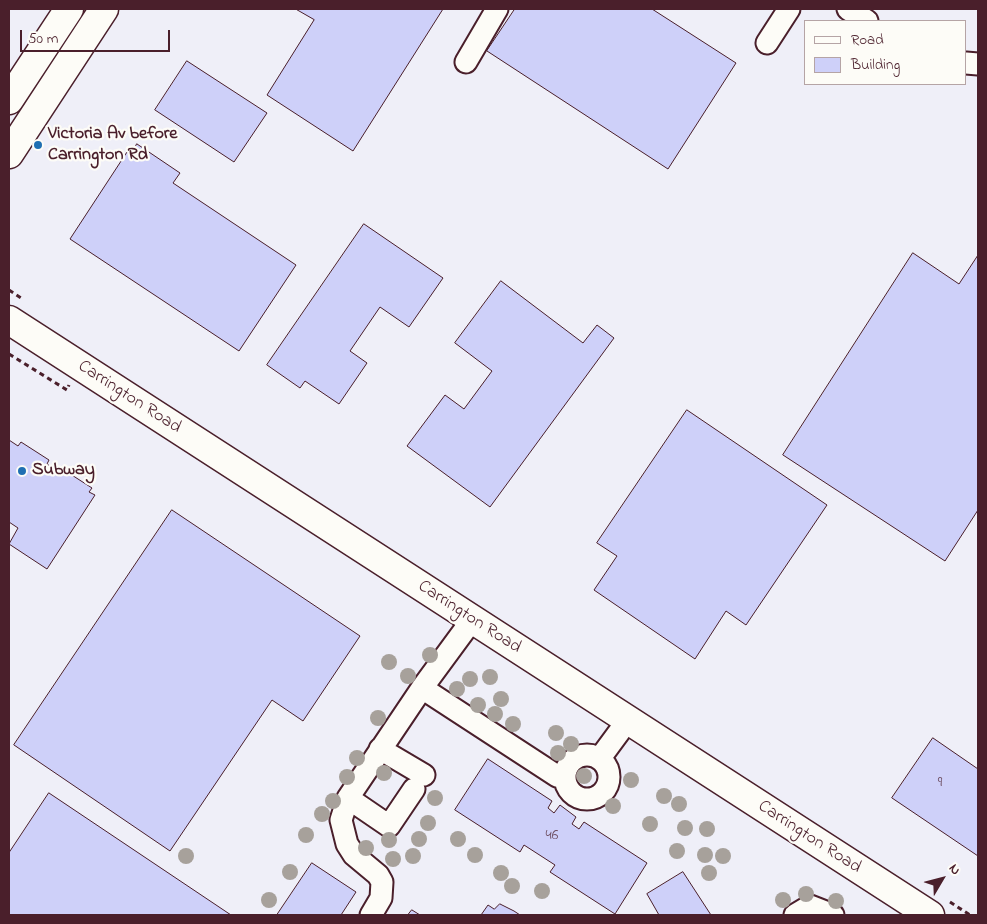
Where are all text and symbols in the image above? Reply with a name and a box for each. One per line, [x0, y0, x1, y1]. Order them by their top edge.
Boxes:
scale bar [22, 20, 172, 52]
legend [804, 20, 967, 85]
text: 50 m [28, 28, 58, 50]
text: Road [851, 29, 884, 51]
text: Building [851, 54, 900, 76]
place label: Victoria Av before Carrington Rd [48, 124, 177, 166]
marker: Victoria Av before Carrington Rd [32, 139, 44, 151]
street label: Carrington Road [73, 357, 185, 439]
place label: Subway [32, 460, 95, 482]
marker: Subway [16, 465, 28, 477]
street label: Carrington Road [413, 577, 525, 659]
house number: 9 [938, 775, 942, 793]
street label: Carrington Road [753, 797, 865, 879]
house number: 46 [546, 828, 558, 846]
north arrow [917, 854, 967, 904]
text: N [943, 860, 966, 880]

